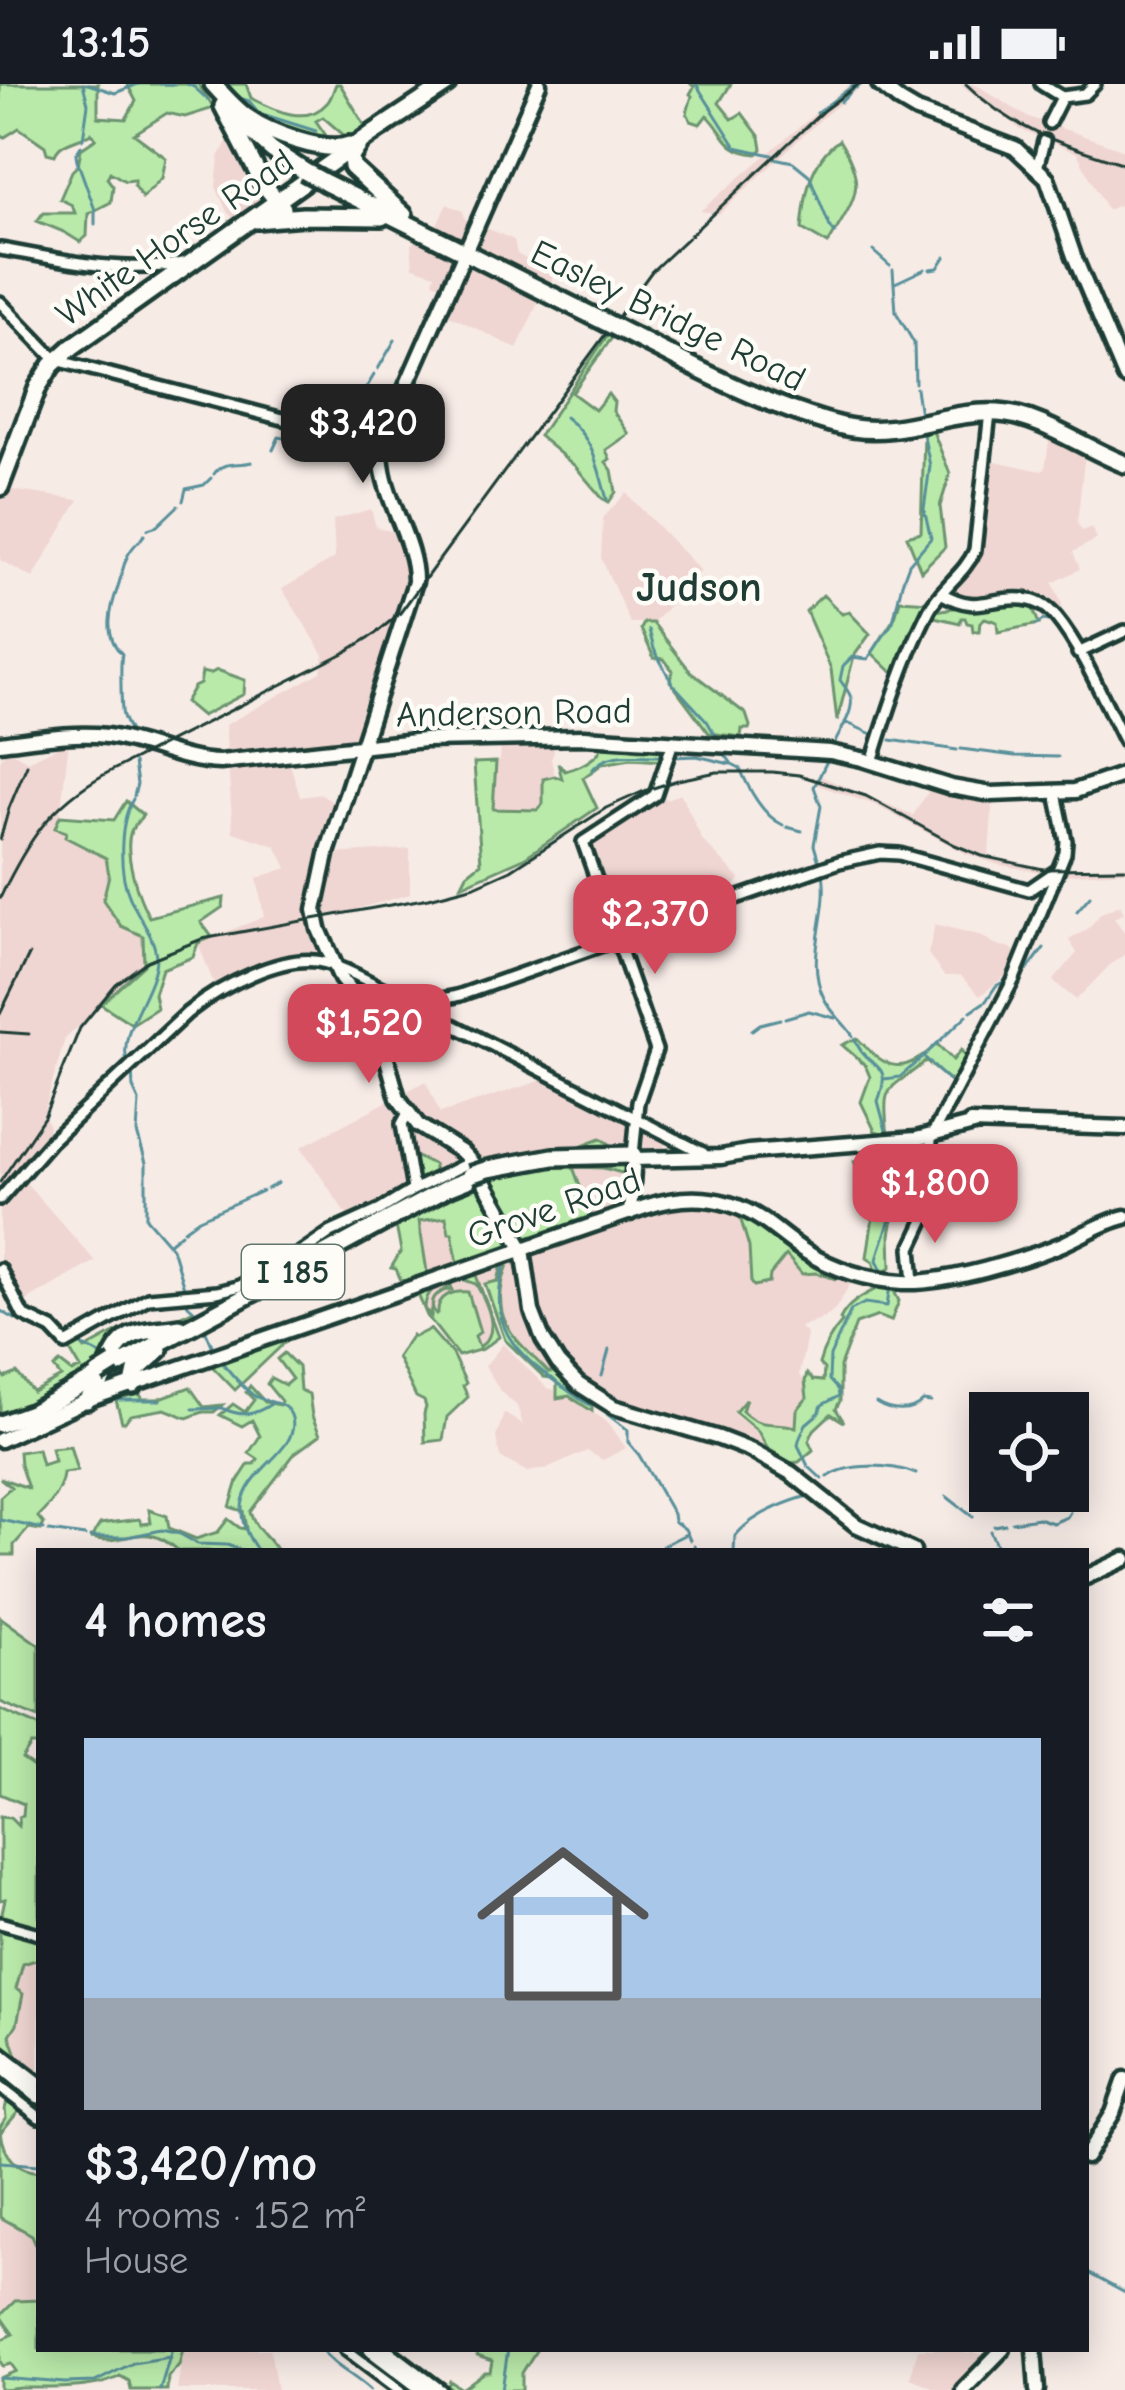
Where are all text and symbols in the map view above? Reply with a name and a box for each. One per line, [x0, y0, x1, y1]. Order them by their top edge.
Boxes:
text: 13:15 [60, 16, 151, 68]
street label: White Horse Road [49, 141, 301, 335]
street label: Easley Bridge Road [524, 232, 812, 400]
pin: $3,420 [265, 384, 461, 486]
text: $3,420 [308, 400, 418, 445]
district label: Judson [636, 563, 762, 612]
street label: Anderson Road [396, 690, 632, 736]
pin: $2,370 [557, 875, 753, 977]
text: $2,370 [600, 891, 710, 936]
pin: $1,520 [271, 984, 467, 1086]
text: $1,520 [315, 1000, 423, 1045]
pin: $1,800 [837, 1144, 1033, 1246]
street label: Grove Road [462, 1159, 646, 1257]
text: $1,800 [880, 1160, 990, 1205]
road number: I 185 [242, 1245, 344, 1299]
map controls [969, 1392, 1089, 1512]
button: locate [969, 1392, 1089, 1512]
icon: filters [975, 1587, 1041, 1653]
text: 4 homes [84, 1591, 267, 1650]
icon: home [455, 1816, 671, 2032]
text: $3,420/mo [84, 2134, 317, 2193]
text: 4 rooms · 152 m² [84, 2193, 365, 2238]
text: House [84, 2238, 188, 2283]

